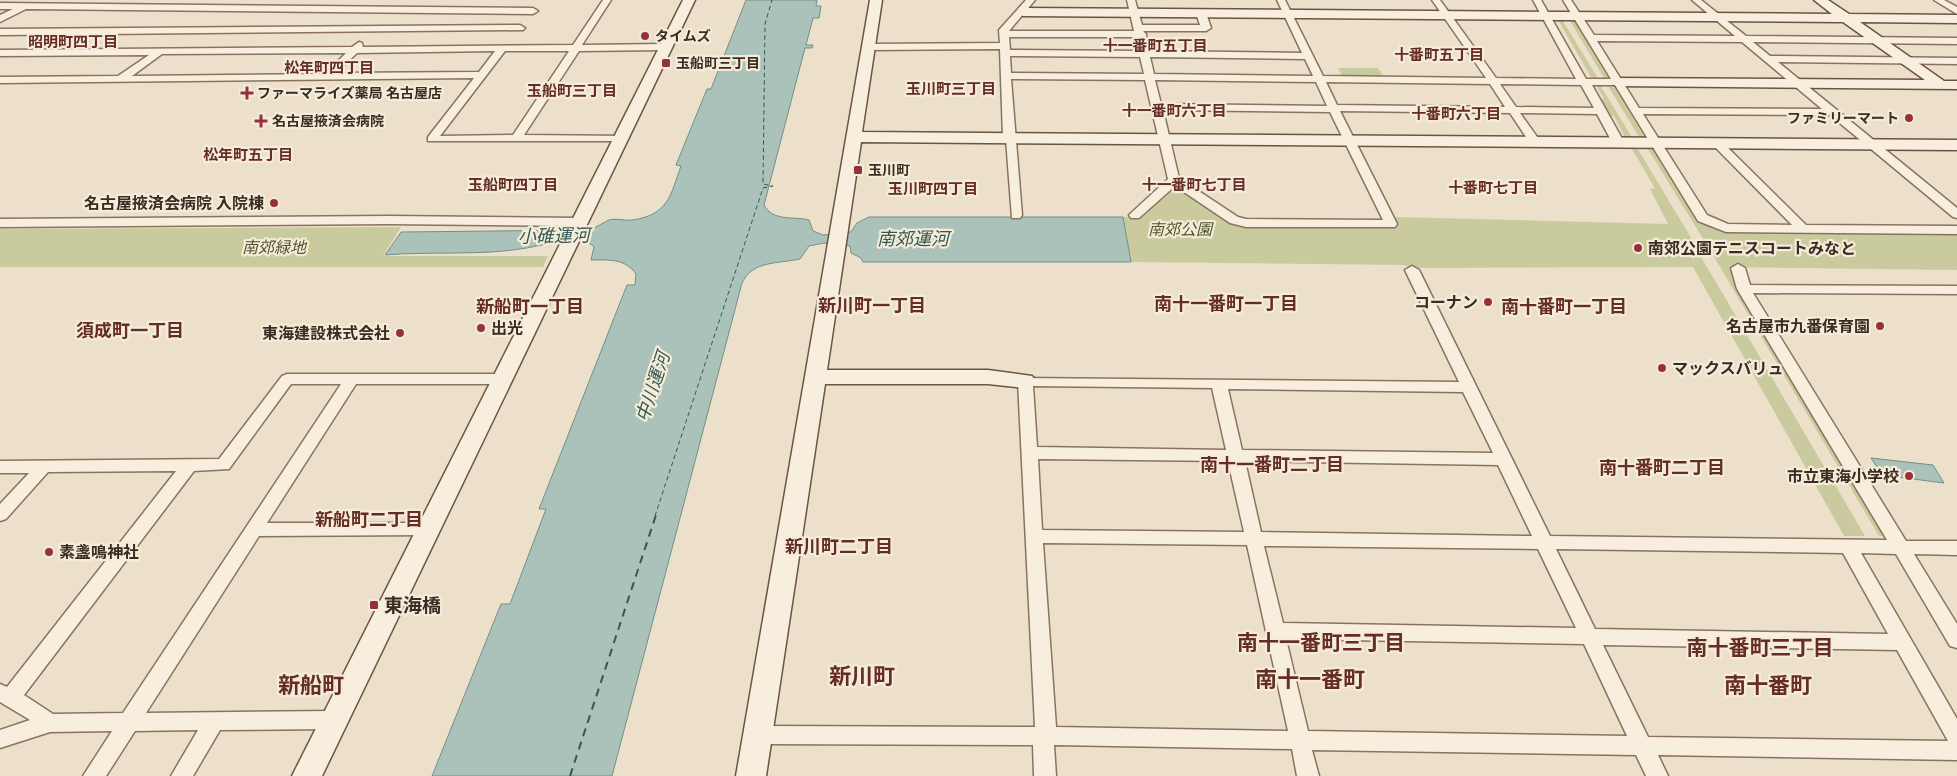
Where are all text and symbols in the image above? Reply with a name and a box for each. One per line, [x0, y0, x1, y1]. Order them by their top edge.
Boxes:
place label: タイムズ [655, 26, 711, 47]
marker: タイムズ [639, 30, 651, 42]
district label: 昭明町四丁目 [28, 31, 118, 54]
district label: 十一番町五丁目 [1102, 35, 1208, 58]
district label: 十番町五丁目 [1394, 44, 1484, 67]
place label: 玉船町三丁目 [676, 53, 760, 74]
district label: 松年町四丁目 [284, 57, 374, 80]
marker: 玉船町三丁目 [660, 57, 672, 69]
district label: 玉川町三丁目 [906, 78, 996, 101]
district label: 玉船町三丁目 [527, 80, 617, 103]
place label: ファーマライズ薬局 名古屋店 [257, 83, 442, 104]
marker: ファーマライズ薬局 名古屋店 [241, 87, 253, 99]
district label: 十一番町六丁目 [1121, 100, 1227, 123]
district label: 十番町六丁目 [1411, 103, 1501, 126]
place label: ファミリーマート [1787, 108, 1899, 129]
place label: 名古屋掖済会病院 [272, 111, 384, 132]
marker: ファミリーマート [1903, 112, 1915, 124]
marker: 名古屋掖済会病院 [254, 114, 268, 128]
district label: 松年町五丁目 [203, 144, 293, 167]
place label: 玉川町 [868, 160, 910, 181]
marker: 玉川町 [852, 164, 864, 176]
district label: 玉船町四丁目 [468, 174, 558, 197]
district label: 十一番町七丁目 [1141, 174, 1247, 197]
district label: 十番町七丁目 [1448, 177, 1538, 200]
district label: 玉川町四丁目 [888, 178, 978, 201]
place label: 名古屋掖済会病院 入院棟 [84, 192, 264, 216]
marker: 名古屋掖済会病院 入院棟 [268, 197, 280, 209]
park label: 南郊公園 [1148, 218, 1214, 242]
water label: 小碓運河 [518, 222, 593, 251]
water label: 南郊運河 [877, 226, 952, 253]
park label: 南郊緑地 [242, 236, 308, 260]
place label: 南郊公園テニスコートみなと [1648, 237, 1856, 261]
marker: 南郊公園テニスコートみなと [1632, 242, 1644, 254]
district label: 南十一番町一丁目 [1154, 291, 1298, 318]
place label: コーナン [1414, 291, 1478, 315]
district label: 新川町一丁目 [818, 293, 926, 320]
district label: 新船町一丁目 [476, 294, 584, 321]
district label: 南十番町一丁目 [1501, 294, 1627, 321]
marker: コーナン [1482, 296, 1494, 308]
place label: 名古屋市九番保育園 [1726, 315, 1870, 339]
place label: 出光 [491, 317, 523, 341]
district label: 須成町一丁目 [76, 318, 184, 345]
marker: 名古屋市九番保育園 [1874, 320, 1886, 332]
place label: 東海建設株式会社 [262, 322, 390, 346]
marker: 出光 [475, 322, 487, 334]
marker: 東海建設株式会社 [394, 327, 406, 339]
water label: 中川運河 [630, 346, 678, 426]
place label: マックスバリュ [1672, 357, 1784, 381]
marker: マックスバリュ [1656, 362, 1668, 374]
district label: 南十一番町二丁目 [1200, 452, 1344, 479]
district label: 南十番町二丁目 [1599, 455, 1725, 482]
place label: 市立東海小学校 [1787, 465, 1899, 489]
marker: 市立東海小学校 [1903, 470, 1915, 482]
district label: 新船町二丁目 [315, 507, 423, 534]
district label: 新川町二丁目 [785, 534, 893, 561]
place label: 素盞鳴神社 [59, 541, 139, 565]
marker: 素盞鳴神社 [43, 546, 55, 558]
place label: 東海橋 [384, 592, 441, 621]
marker: 東海橋 [368, 599, 380, 611]
district label: 南十一番町三丁目 [1237, 628, 1405, 660]
district label: 南十番町三丁目 [1687, 633, 1834, 665]
district label: 新川町 [829, 661, 895, 694]
district label: 南十一番町 [1255, 664, 1365, 697]
district label: 新船町 [278, 670, 344, 703]
district label: 南十番町 [1724, 670, 1812, 703]

